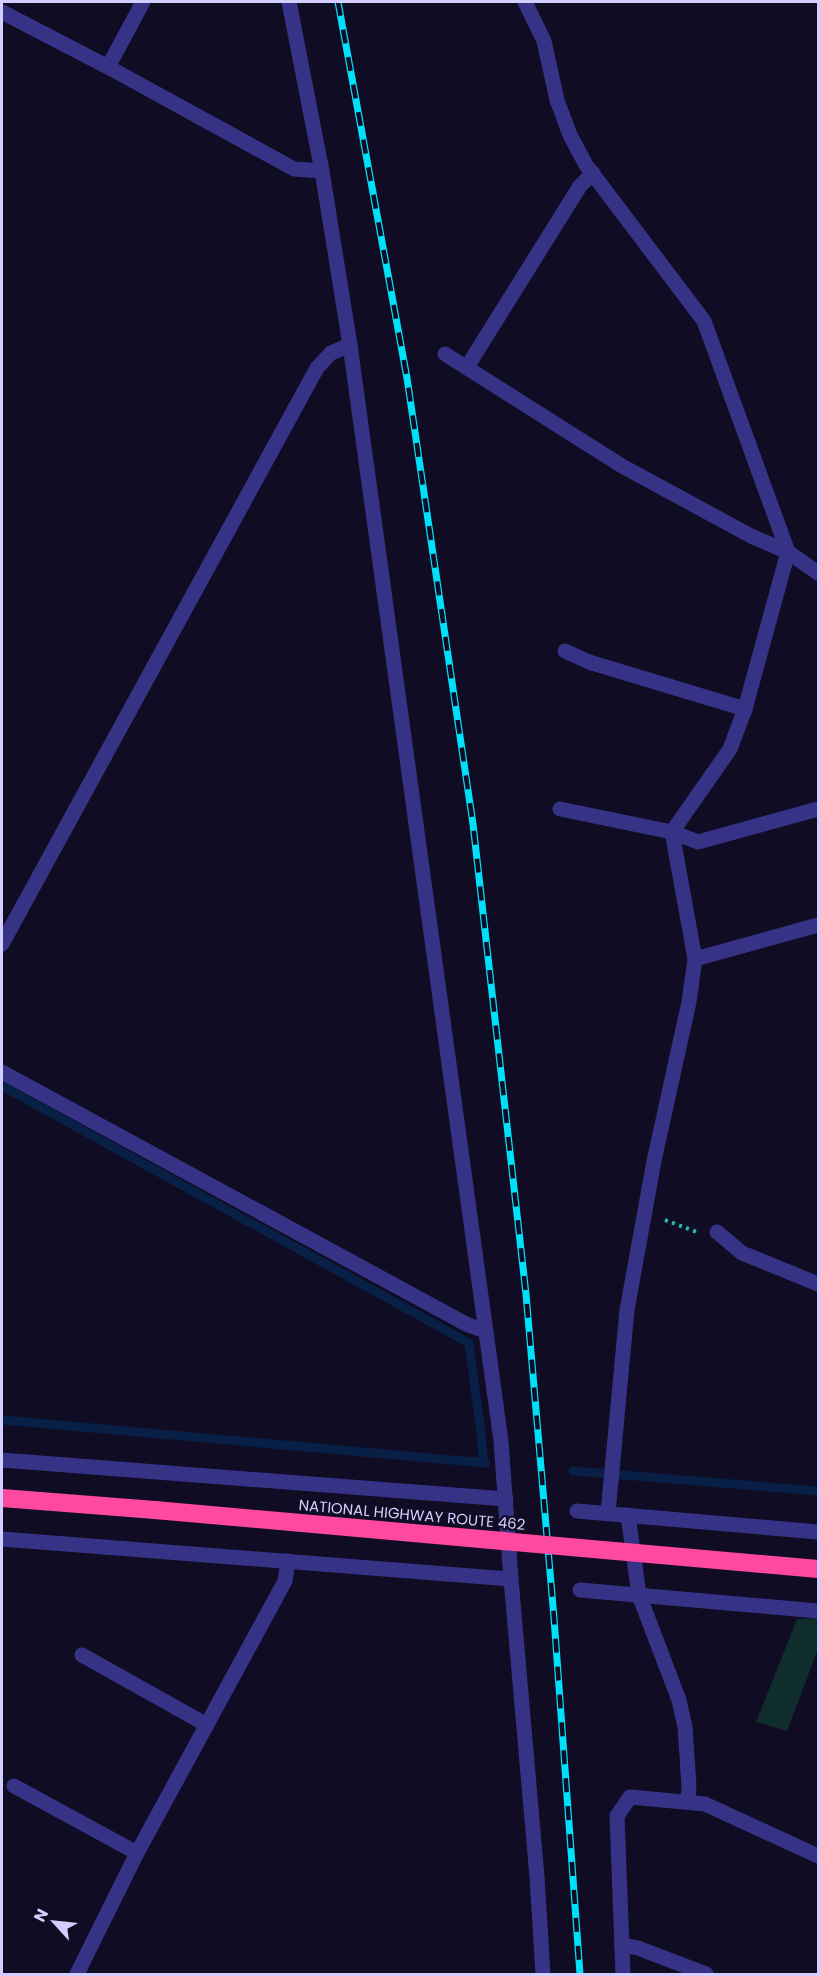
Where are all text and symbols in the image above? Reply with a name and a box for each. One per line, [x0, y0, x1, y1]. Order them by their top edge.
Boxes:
street label: NATIONAL HIGHWAY ROUTE 462 [298, 1494, 526, 1535]
north arrow [24, 1892, 84, 1952]
text: N [28, 1905, 54, 1926]

